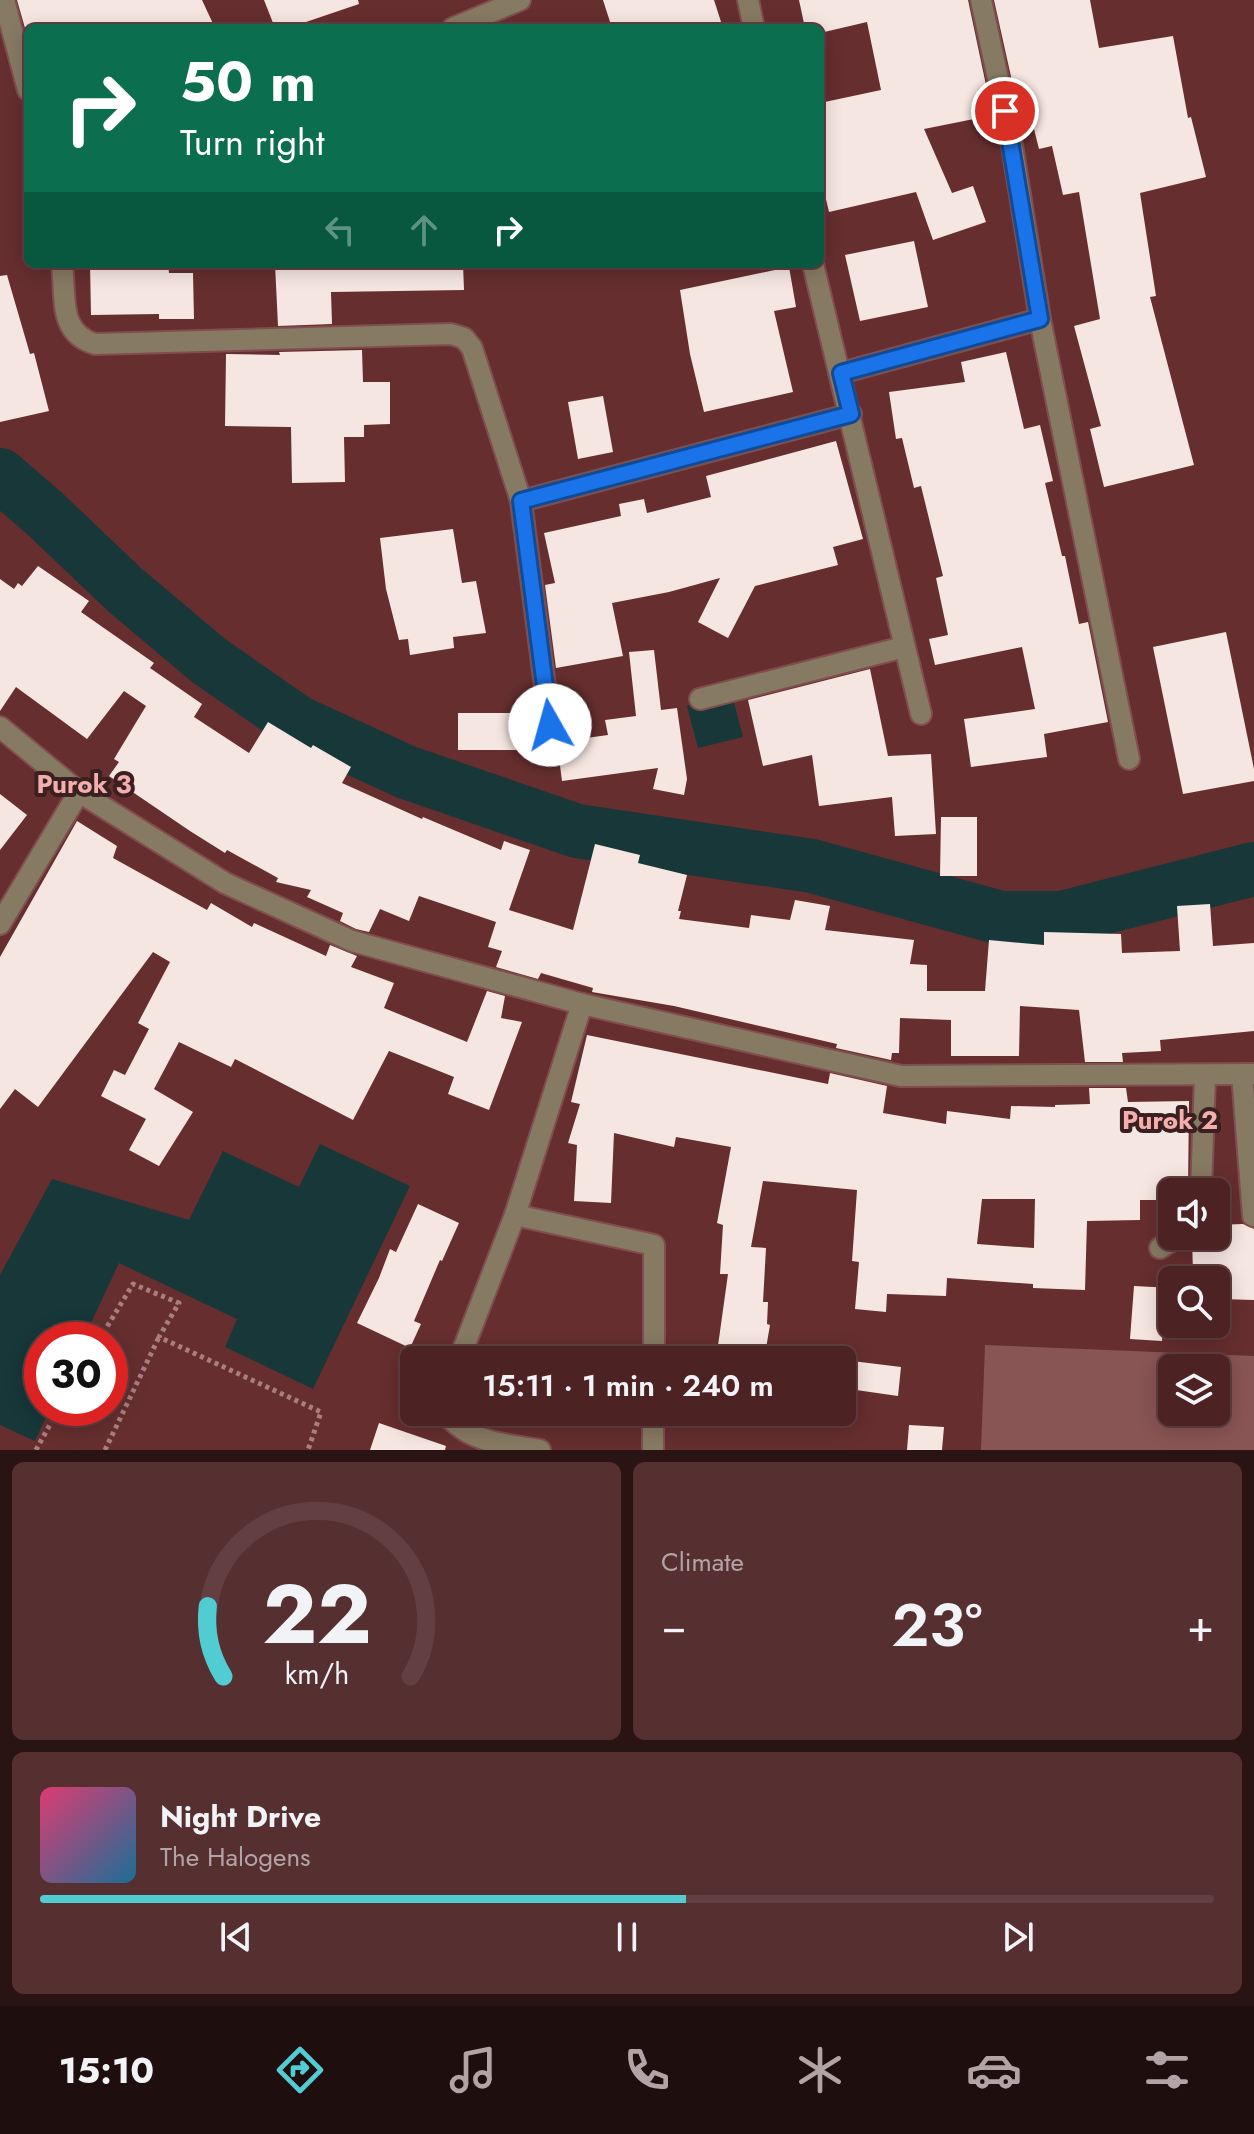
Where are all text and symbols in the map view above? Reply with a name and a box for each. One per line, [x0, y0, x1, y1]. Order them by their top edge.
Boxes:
text: 50 m [180, 41, 316, 122]
icon: right [48, 56, 152, 160]
pin [971, 77, 1039, 145]
icon: arrive [983, 89, 1027, 133]
text: Turn right [180, 116, 325, 168]
icon: left [318, 208, 362, 252]
icon: ahead [402, 208, 446, 252]
icon: right [486, 208, 530, 252]
position arrow [508, 683, 592, 767]
district label: Purok 3 [36, 765, 132, 803]
district label: Purok 2 [1122, 1101, 1218, 1139]
map controls [1158, 1178, 1230, 1426]
button: sound [1158, 1178, 1230, 1250]
button: search [1158, 1266, 1230, 1338]
speed limit sign: 30 [24, 1322, 128, 1426]
button: layers [1158, 1354, 1230, 1426]
text: 15:11 · 1 min · 240 m [482, 1364, 774, 1407]
text: Climate [661, 1543, 744, 1581]
text: 22 [262, 1554, 371, 1674]
text: 23° [891, 1582, 982, 1669]
text: − [661, 1594, 687, 1658]
text: + [1187, 1594, 1214, 1658]
text: km/h [284, 1653, 349, 1695]
text: Night Drive [160, 1795, 321, 1838]
text: The Halogens [160, 1838, 311, 1876]
icon: previous [214, 1915, 258, 1959]
icon: pause [605, 1915, 649, 1959]
icon: next [996, 1915, 1040, 1959]
icon: directions [272, 2042, 328, 2098]
icon: music [445, 2042, 501, 2098]
icon: phone [619, 2042, 675, 2098]
icon: climate [792, 2042, 848, 2098]
icon: car [966, 2042, 1022, 2098]
icon: filters [1139, 2042, 1195, 2098]
text: 15:10 [59, 2044, 154, 2096]

